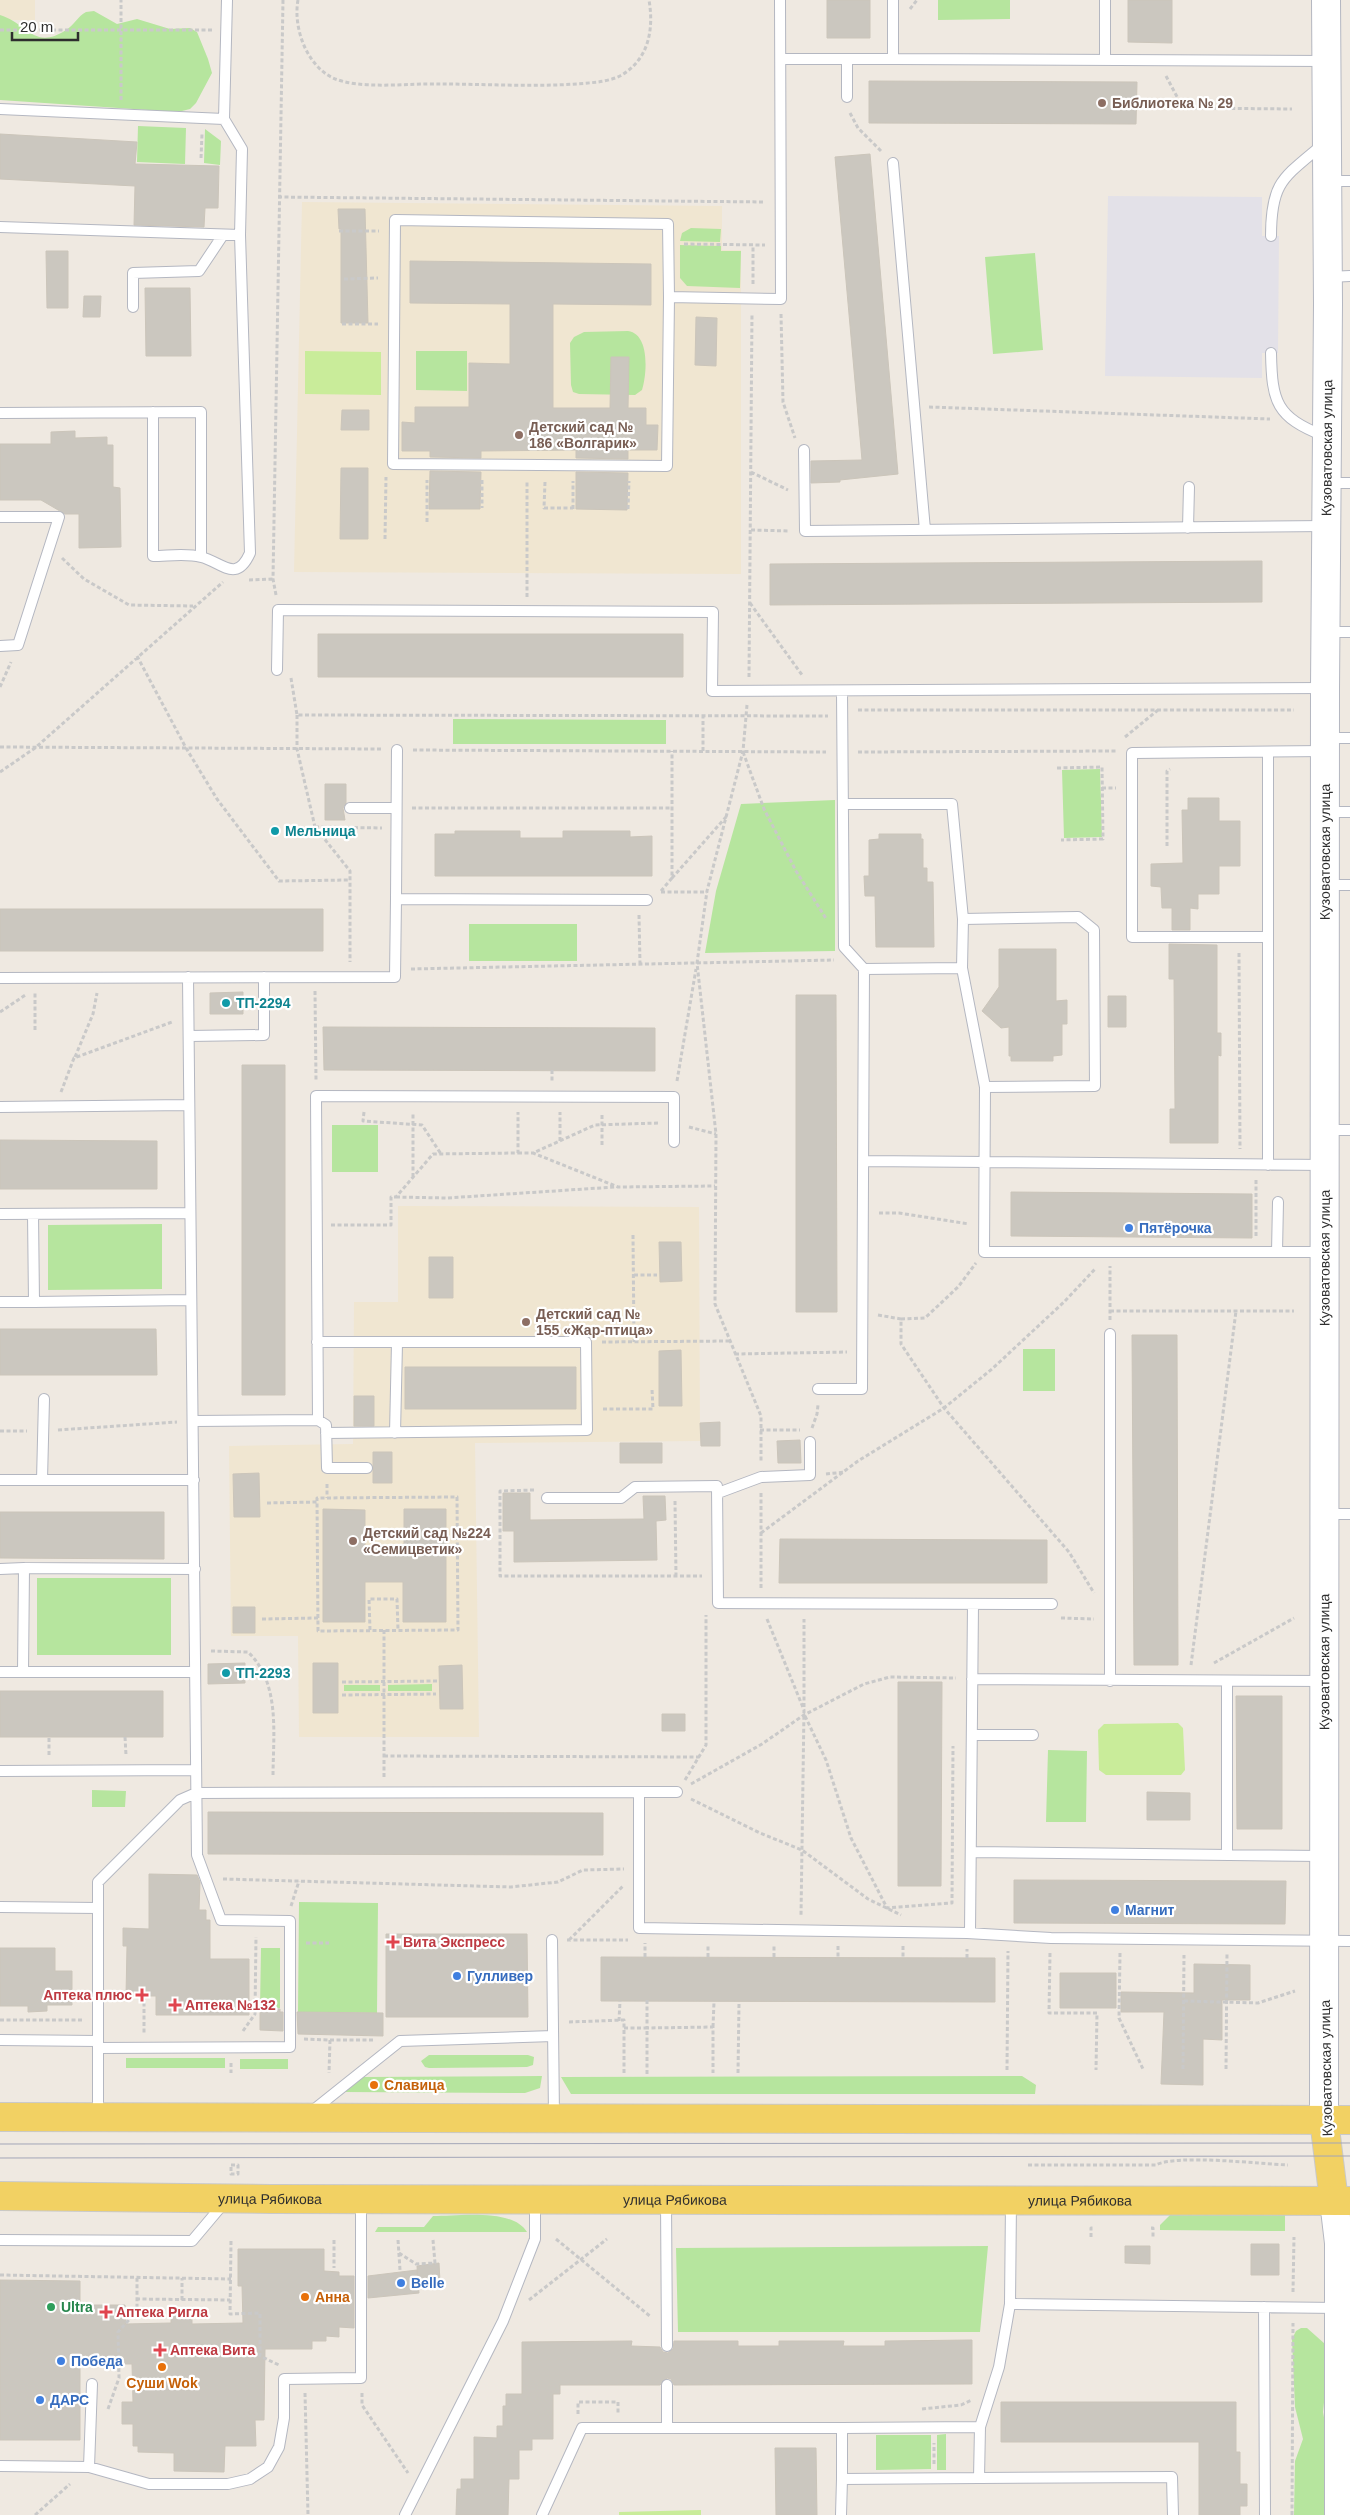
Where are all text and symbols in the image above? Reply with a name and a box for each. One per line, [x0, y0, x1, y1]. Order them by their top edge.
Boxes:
scale bar [12, 10, 79, 42]
text: 20 m [20, 18, 53, 35]
place label: Библиотека № 29 [1112, 95, 1233, 111]
marker: Библиотека № 29 [1096, 97, 1108, 109]
street label: Кузоватовская улица [1318, 379, 1335, 516]
place label: Детский сад № 186 «Волгарик» [529, 419, 637, 451]
marker: Детский сад № 186 «Волгарик» [513, 429, 525, 441]
street label: Кузоватовская улица [1317, 784, 1333, 920]
place label: Мельница [285, 823, 356, 839]
marker: Мельница [269, 825, 281, 837]
place label: ТП-2294 [236, 995, 291, 1011]
marker: ТП-2294 [220, 997, 232, 1009]
street label: Кузоватовская улица [1317, 1190, 1333, 1326]
place label: Пятёрочка [1139, 1220, 1212, 1236]
marker: Пятёрочка [1123, 1222, 1135, 1234]
place label: Детский сад № 155 «Жар-птица» [536, 1306, 653, 1338]
marker: Детский сад № 155 «Жар-птица» [520, 1316, 532, 1328]
place label: Детский сад №224 «Семицветик» [363, 1525, 491, 1557]
marker: Детский сад №224 «Семицветик» [347, 1535, 359, 1547]
street label: Кузоватовская улица [1316, 1594, 1332, 1730]
place label: ТП-2293 [236, 1665, 291, 1681]
marker: ТП-2293 [220, 1667, 232, 1679]
place label: Магнит [1125, 1902, 1175, 1918]
marker: Магнит [1109, 1904, 1121, 1916]
place label: Вита Экспресс [403, 1934, 505, 1950]
marker: Вита Экспресс [387, 1936, 399, 1948]
place label: Гулливер [467, 1968, 533, 1984]
marker: Гулливер [451, 1970, 463, 1982]
place label: Аптека плюс [43, 1987, 132, 2003]
marker: Аптека плюс [136, 1989, 148, 2001]
place label: Аптека №132 [185, 1997, 276, 2013]
marker: Аптека №132 [169, 1999, 181, 2011]
street label: Кузоватовская улица [1317, 1999, 1335, 2136]
place label: Славица [384, 2077, 445, 2093]
marker: Славица [368, 2079, 380, 2091]
street label: улица Рябикова [218, 2190, 322, 2207]
street label: улица Рябикова [623, 2192, 727, 2208]
street label: улица Рябикова [1028, 2192, 1132, 2209]
place label: Belle [411, 2275, 445, 2291]
marker: Belle [395, 2277, 407, 2289]
place label: Анна [315, 2289, 350, 2305]
marker: Анна [299, 2291, 311, 2303]
place label: Ultra [61, 2299, 93, 2315]
marker: Ultra [45, 2301, 57, 2313]
place label: Аптека Ригла [116, 2304, 208, 2320]
marker: Аптека Ригла [100, 2306, 112, 2318]
place label: Аптека Вита [170, 2342, 255, 2358]
marker: Аптека Вита [154, 2344, 166, 2356]
place label: Победа [71, 2353, 123, 2369]
marker: Победа [55, 2355, 67, 2367]
marker: Суши Wok [156, 2361, 168, 2373]
place label: Суши Wok [126, 2375, 198, 2391]
place label: ДАРС [50, 2392, 89, 2408]
marker: ДАРС [34, 2394, 46, 2406]

